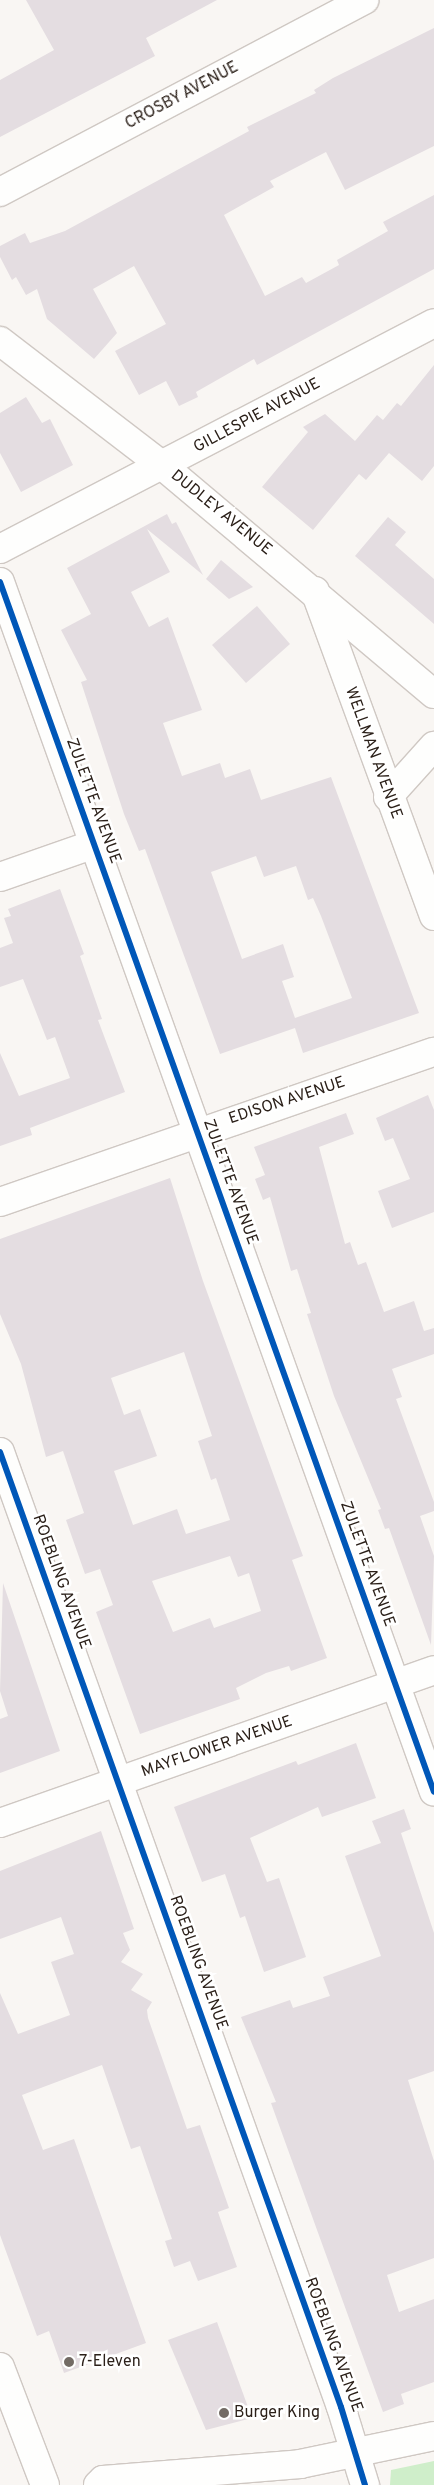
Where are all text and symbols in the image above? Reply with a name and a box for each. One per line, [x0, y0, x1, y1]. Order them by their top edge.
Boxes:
street label: CROSBY AVENUE [122, 58, 242, 134]
street label: GILLESPIE AVENUE [190, 374, 324, 458]
street label: DUDLEY AVENUE [166, 466, 276, 560]
street label: WELLMAN AVENUE [340, 684, 406, 822]
street label: ZULETTE AVENUE [61, 735, 125, 867]
street label: EDISON AVENUE [226, 1073, 348, 1129]
street label: ZULETTE AVENUE [198, 1116, 262, 1248]
street label: ZULETTE AVENUE [335, 1498, 399, 1630]
street label: ROEBLING AVENUE [28, 1512, 94, 1652]
street label: MAYFLOWER AVENUE [139, 1712, 295, 1782]
street label: ROEBLING AVENUE [165, 1893, 231, 2033]
street label: ROEBLING AVENUE [300, 2275, 366, 2415]
place label: 7-Eleven [79, 2352, 141, 2372]
marker: 7-Eleven [63, 2356, 75, 2368]
place label: Burger King [234, 2403, 320, 2423]
marker: Burger King [218, 2407, 230, 2419]

